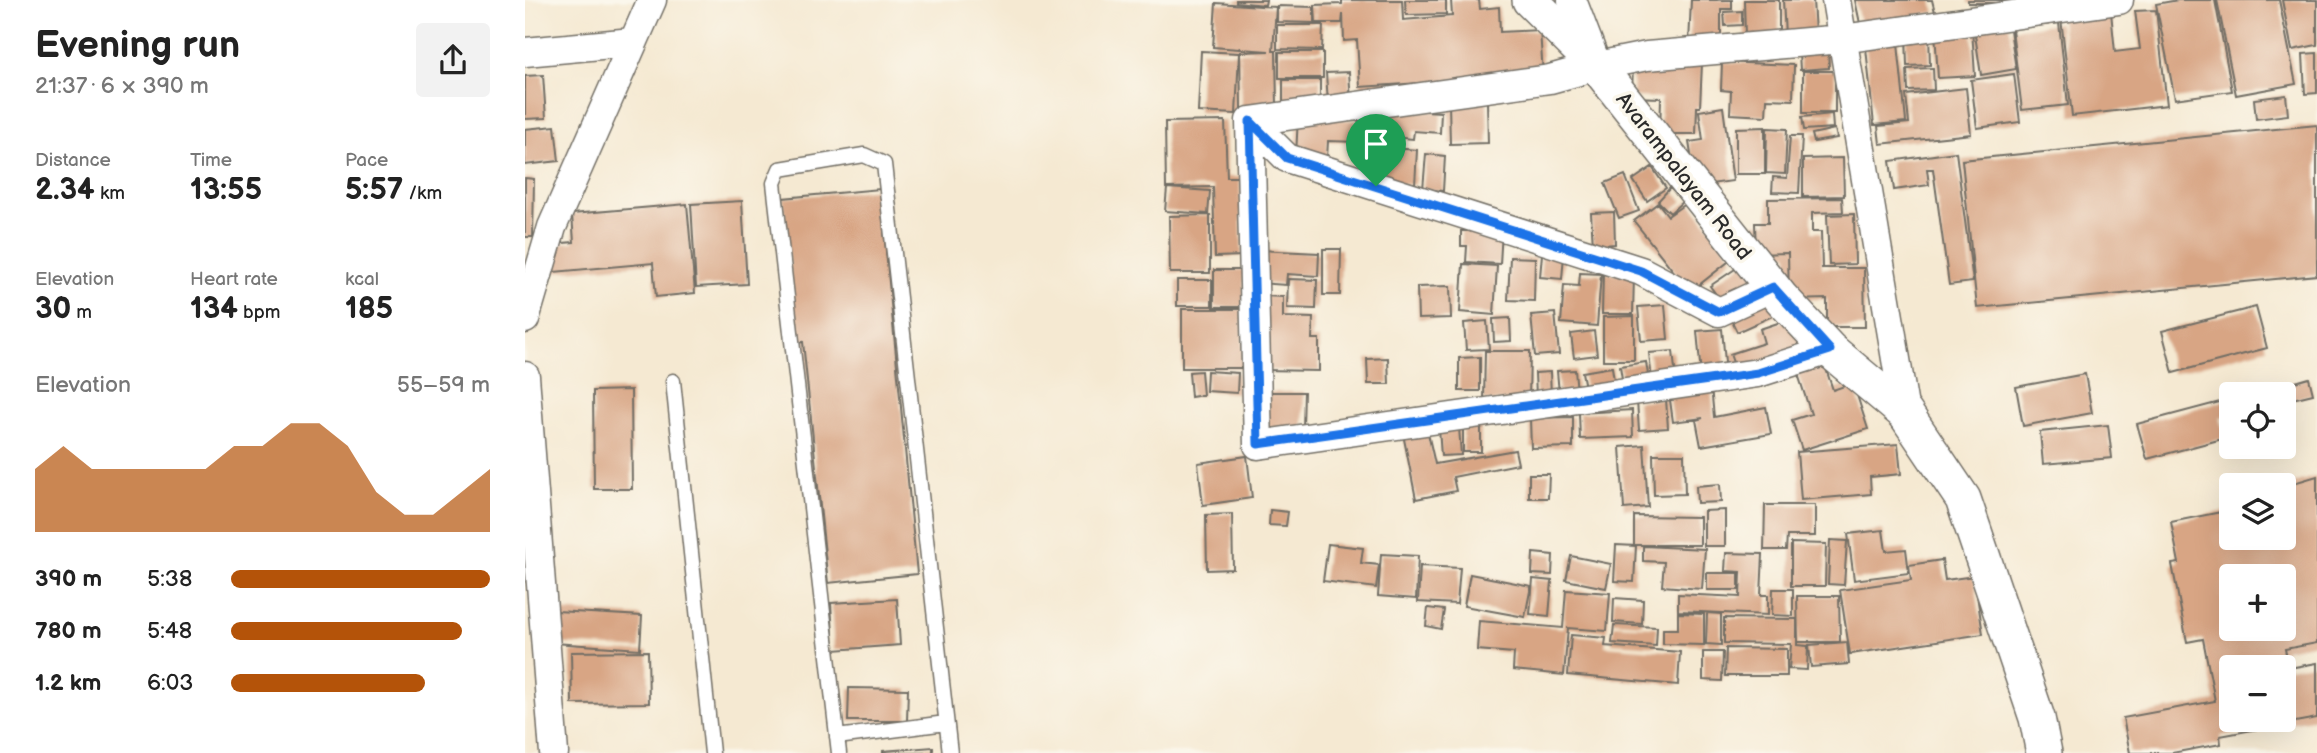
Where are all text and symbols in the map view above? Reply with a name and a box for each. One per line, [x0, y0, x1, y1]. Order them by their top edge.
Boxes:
text: Evening run [35, 23, 240, 68]
button: share [416, 23, 490, 97]
text: 21:37 · 6 × 390 m [35, 72, 209, 100]
street label: Avarampalayam Road [1610, 88, 1757, 265]
pin [1346, 114, 1406, 186]
icon: arrive [1357, 125, 1395, 163]
text: Distance [35, 149, 111, 172]
text: Time [190, 149, 232, 172]
text: Pace [345, 149, 388, 172]
text: 2.34 [35, 172, 95, 208]
text: 13:55 [190, 172, 262, 208]
text: 5:57 [345, 172, 403, 208]
text: km [95, 182, 125, 205]
text: /km [403, 182, 442, 205]
text: Elevation [35, 268, 114, 291]
text: Heart rate [190, 268, 278, 291]
text: kcal [345, 268, 379, 291]
text: 30 [35, 291, 71, 327]
text: 134 [190, 291, 238, 327]
text: 185 [345, 291, 393, 327]
text: m [71, 301, 92, 324]
text: bpm [238, 301, 280, 324]
text: Elevation [35, 371, 131, 399]
text: 55–59 m [397, 371, 490, 399]
map controls [2219, 382, 2296, 732]
button: locate [2219, 382, 2296, 459]
button: layers [2219, 473, 2296, 550]
button: + [2219, 564, 2296, 641]
text: 390 m [35, 565, 102, 593]
text: 5:38 [147, 565, 192, 593]
text: 780 m [35, 617, 102, 645]
text: 5:48 [147, 617, 192, 645]
button: − [2219, 655, 2296, 732]
text: 1.2 km [35, 669, 101, 697]
text: 6:03 [147, 669, 193, 697]

